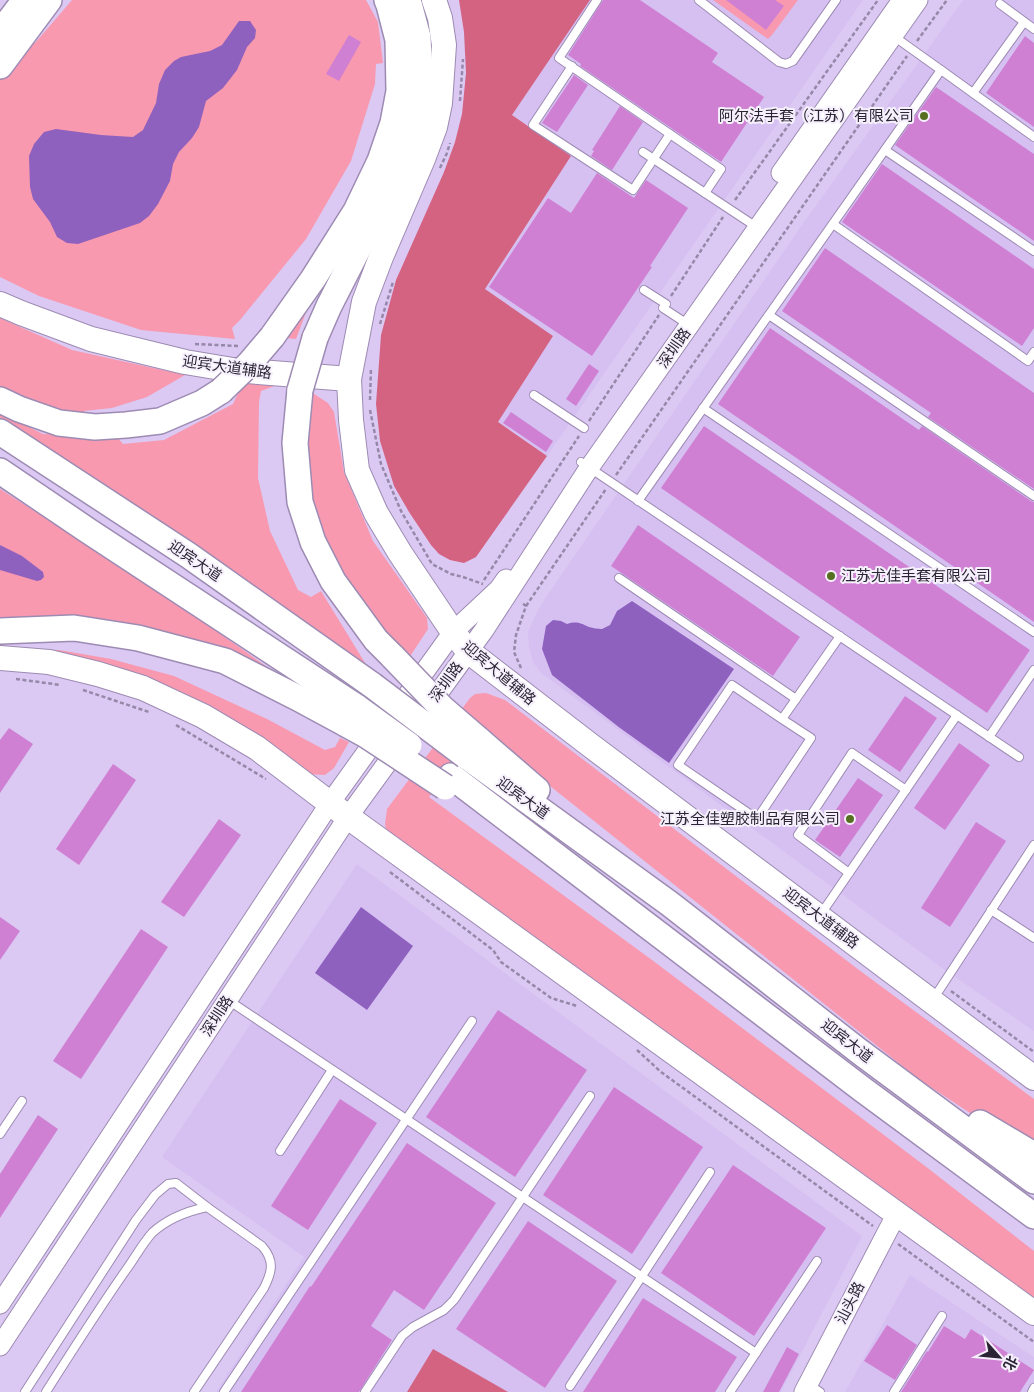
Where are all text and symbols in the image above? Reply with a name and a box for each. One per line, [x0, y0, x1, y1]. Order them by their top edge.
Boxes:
place label: 阿尔法手套（江苏）有限公司 [719, 105, 914, 125]
marker: 阿尔法手套（江苏）有限公司 [918, 110, 930, 122]
street label: 深圳路 [652, 323, 694, 372]
street label: 迎宾大道辅路 [181, 350, 273, 382]
street label: 迎宾大道 [165, 535, 226, 585]
place label: 江苏尤佳手套有限公司 [841, 565, 991, 585]
marker: 江苏尤佳手套有限公司 [825, 570, 837, 582]
street label: 迎宾大道辅路 [459, 636, 541, 709]
street label: 深圳路 [424, 657, 467, 705]
street label: 迎宾大道 [493, 771, 554, 823]
place label: 江苏全佳塑胶制品有限公司 [660, 808, 840, 828]
marker: 江苏全佳塑胶制品有限公司 [844, 813, 856, 825]
street label: 迎宾大道辅路 [780, 882, 864, 952]
street label: 深圳路 [196, 991, 237, 1040]
street label: 迎宾大道 [818, 1014, 877, 1067]
street label: 汕头路 [830, 1278, 868, 1327]
north arrow [974, 1332, 1024, 1382]
text: 北 [999, 1353, 1023, 1374]

